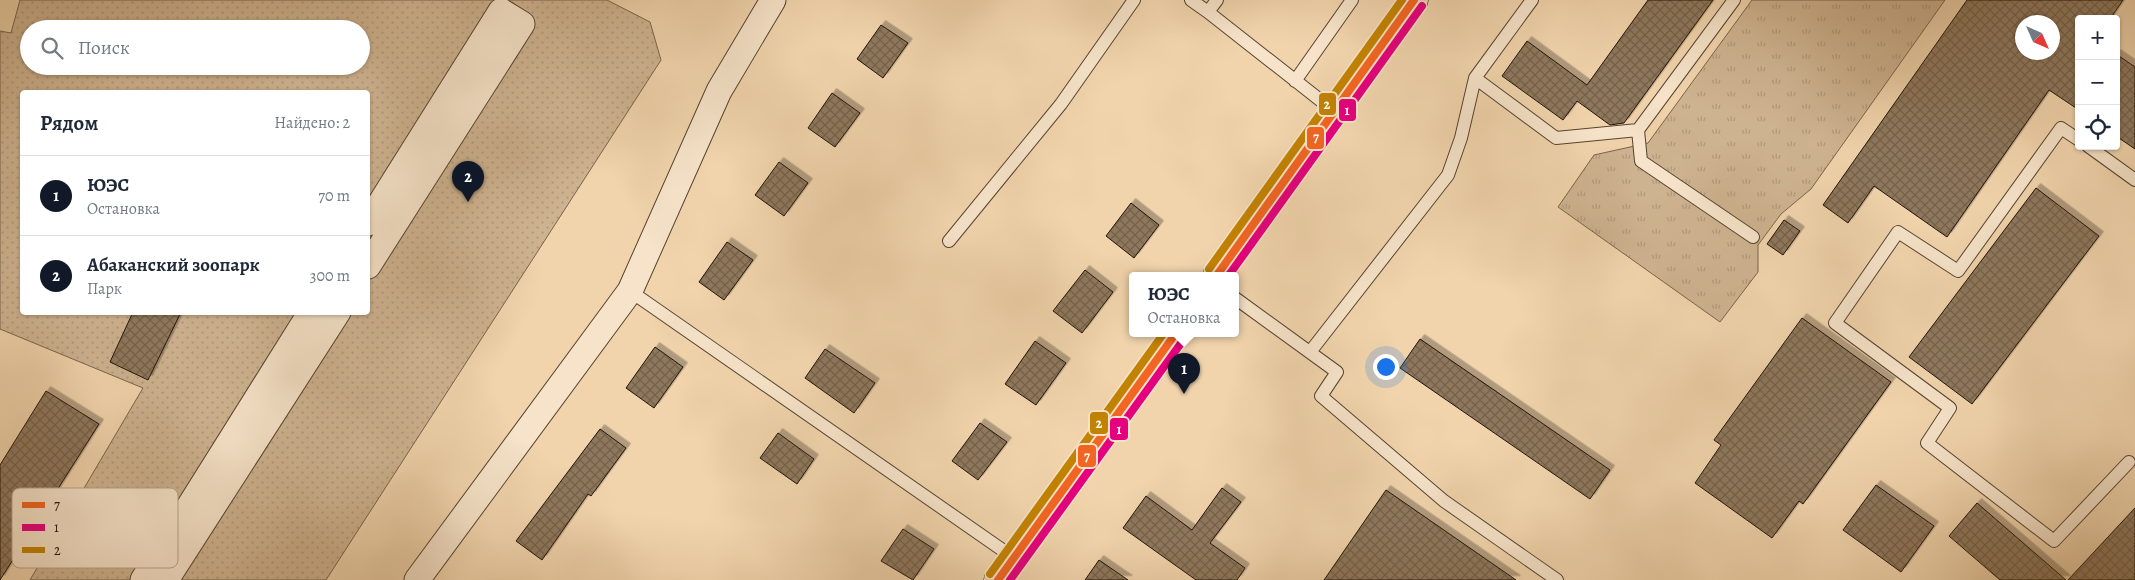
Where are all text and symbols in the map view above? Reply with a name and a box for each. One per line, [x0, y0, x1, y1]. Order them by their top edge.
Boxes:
north arrow [2015, 15, 2060, 60]
map controls [2075, 15, 2120, 150]
button: + [2075, 15, 2120, 60]
search box [20, 20, 370, 75]
icon: search [38, 34, 66, 62]
text: Поиск [78, 35, 130, 61]
button: − [2075, 60, 2120, 105]
line badge: 2 [1318, 92, 1337, 116]
text: 2 [1324, 95, 1331, 114]
line badge: 1 [1338, 98, 1357, 122]
text: 1 [1344, 101, 1350, 120]
button: locate [2075, 105, 2120, 150]
text: Рядом [40, 109, 98, 137]
text: Найдено: 2 [274, 112, 350, 134]
line badge: 7 [1306, 126, 1325, 150]
text: 7 [1313, 128, 1319, 147]
pin: 2 [452, 161, 484, 202]
text: ЮЭС [87, 172, 129, 198]
text: 1 [53, 185, 59, 207]
text: 70 m [318, 185, 350, 207]
text: Остановка [87, 198, 160, 220]
text: Абаканский зоопарк [87, 252, 260, 278]
text: 2 [52, 265, 60, 287]
text: 300 m [310, 265, 350, 287]
popup [1129, 272, 1239, 337]
text: Парк [87, 278, 122, 300]
text: ЮЭС [1148, 281, 1190, 307]
text: Остановка [1148, 307, 1220, 329]
pin: 1 [1168, 353, 1200, 394]
your location [1373, 354, 1399, 380]
line badge: 2 [1089, 411, 1109, 435]
text: 2 [1096, 414, 1103, 433]
line badge: 1 [1109, 417, 1129, 441]
text: 1 [1116, 420, 1122, 439]
line badge: 7 [1077, 444, 1097, 468]
text: 7 [1084, 447, 1090, 466]
legend [12, 488, 178, 568]
text: 7 [54, 496, 60, 515]
text: 1 [54, 518, 59, 537]
text: 2 [54, 541, 61, 560]

